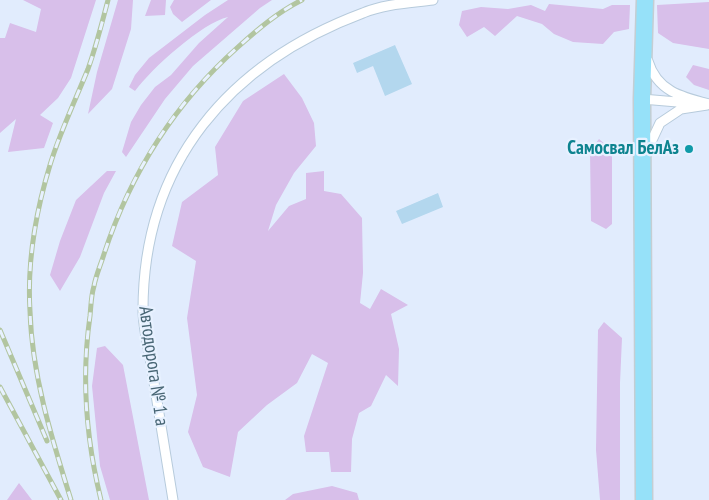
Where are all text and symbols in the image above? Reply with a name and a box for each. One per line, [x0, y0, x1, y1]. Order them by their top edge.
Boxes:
place label: Самосвал БелАз [567, 138, 679, 160]
marker: Самосвал БелАз [683, 143, 695, 155]
street label: Автодорога № 1 а [133, 305, 173, 427]

